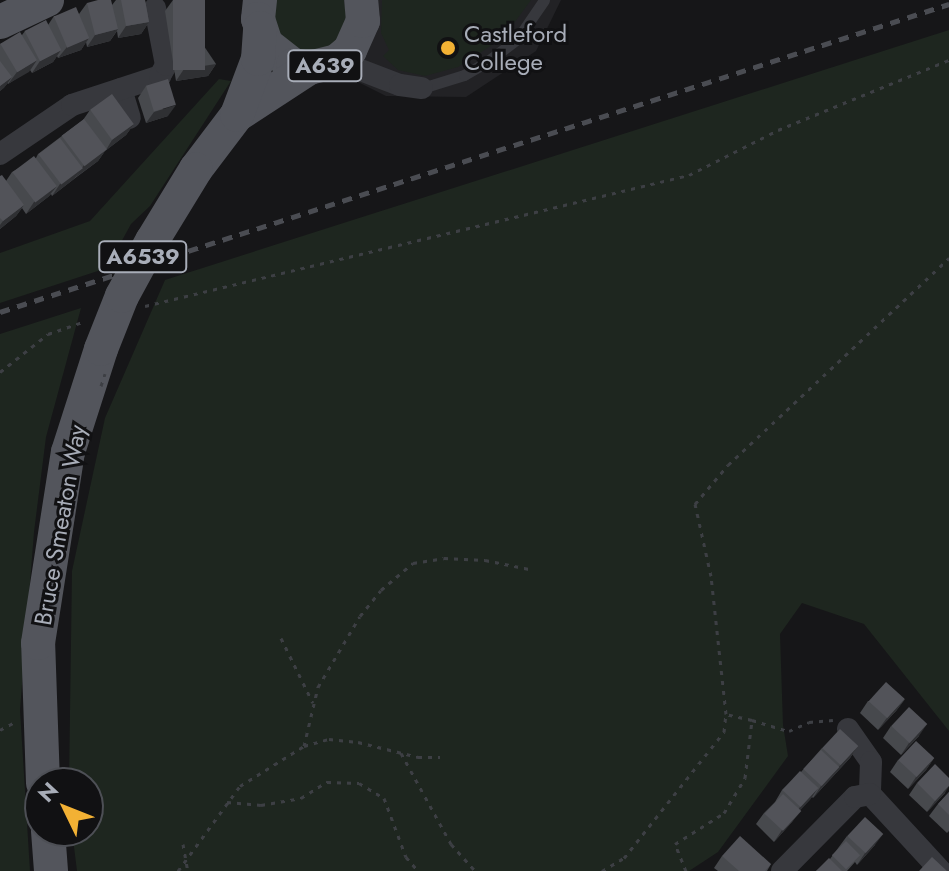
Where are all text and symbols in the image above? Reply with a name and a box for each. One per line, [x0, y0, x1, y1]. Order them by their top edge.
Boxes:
place label: Castleford College [464, 20, 567, 76]
marker: Castleford College [439, 39, 457, 57]
road number: A639 [287, 48, 363, 84]
road number: A6539 [97, 239, 189, 275]
street label: Bruce Smeaton Way [28, 423, 92, 627]
north arrow [24, 767, 104, 847]
text: N [30, 775, 66, 809]

